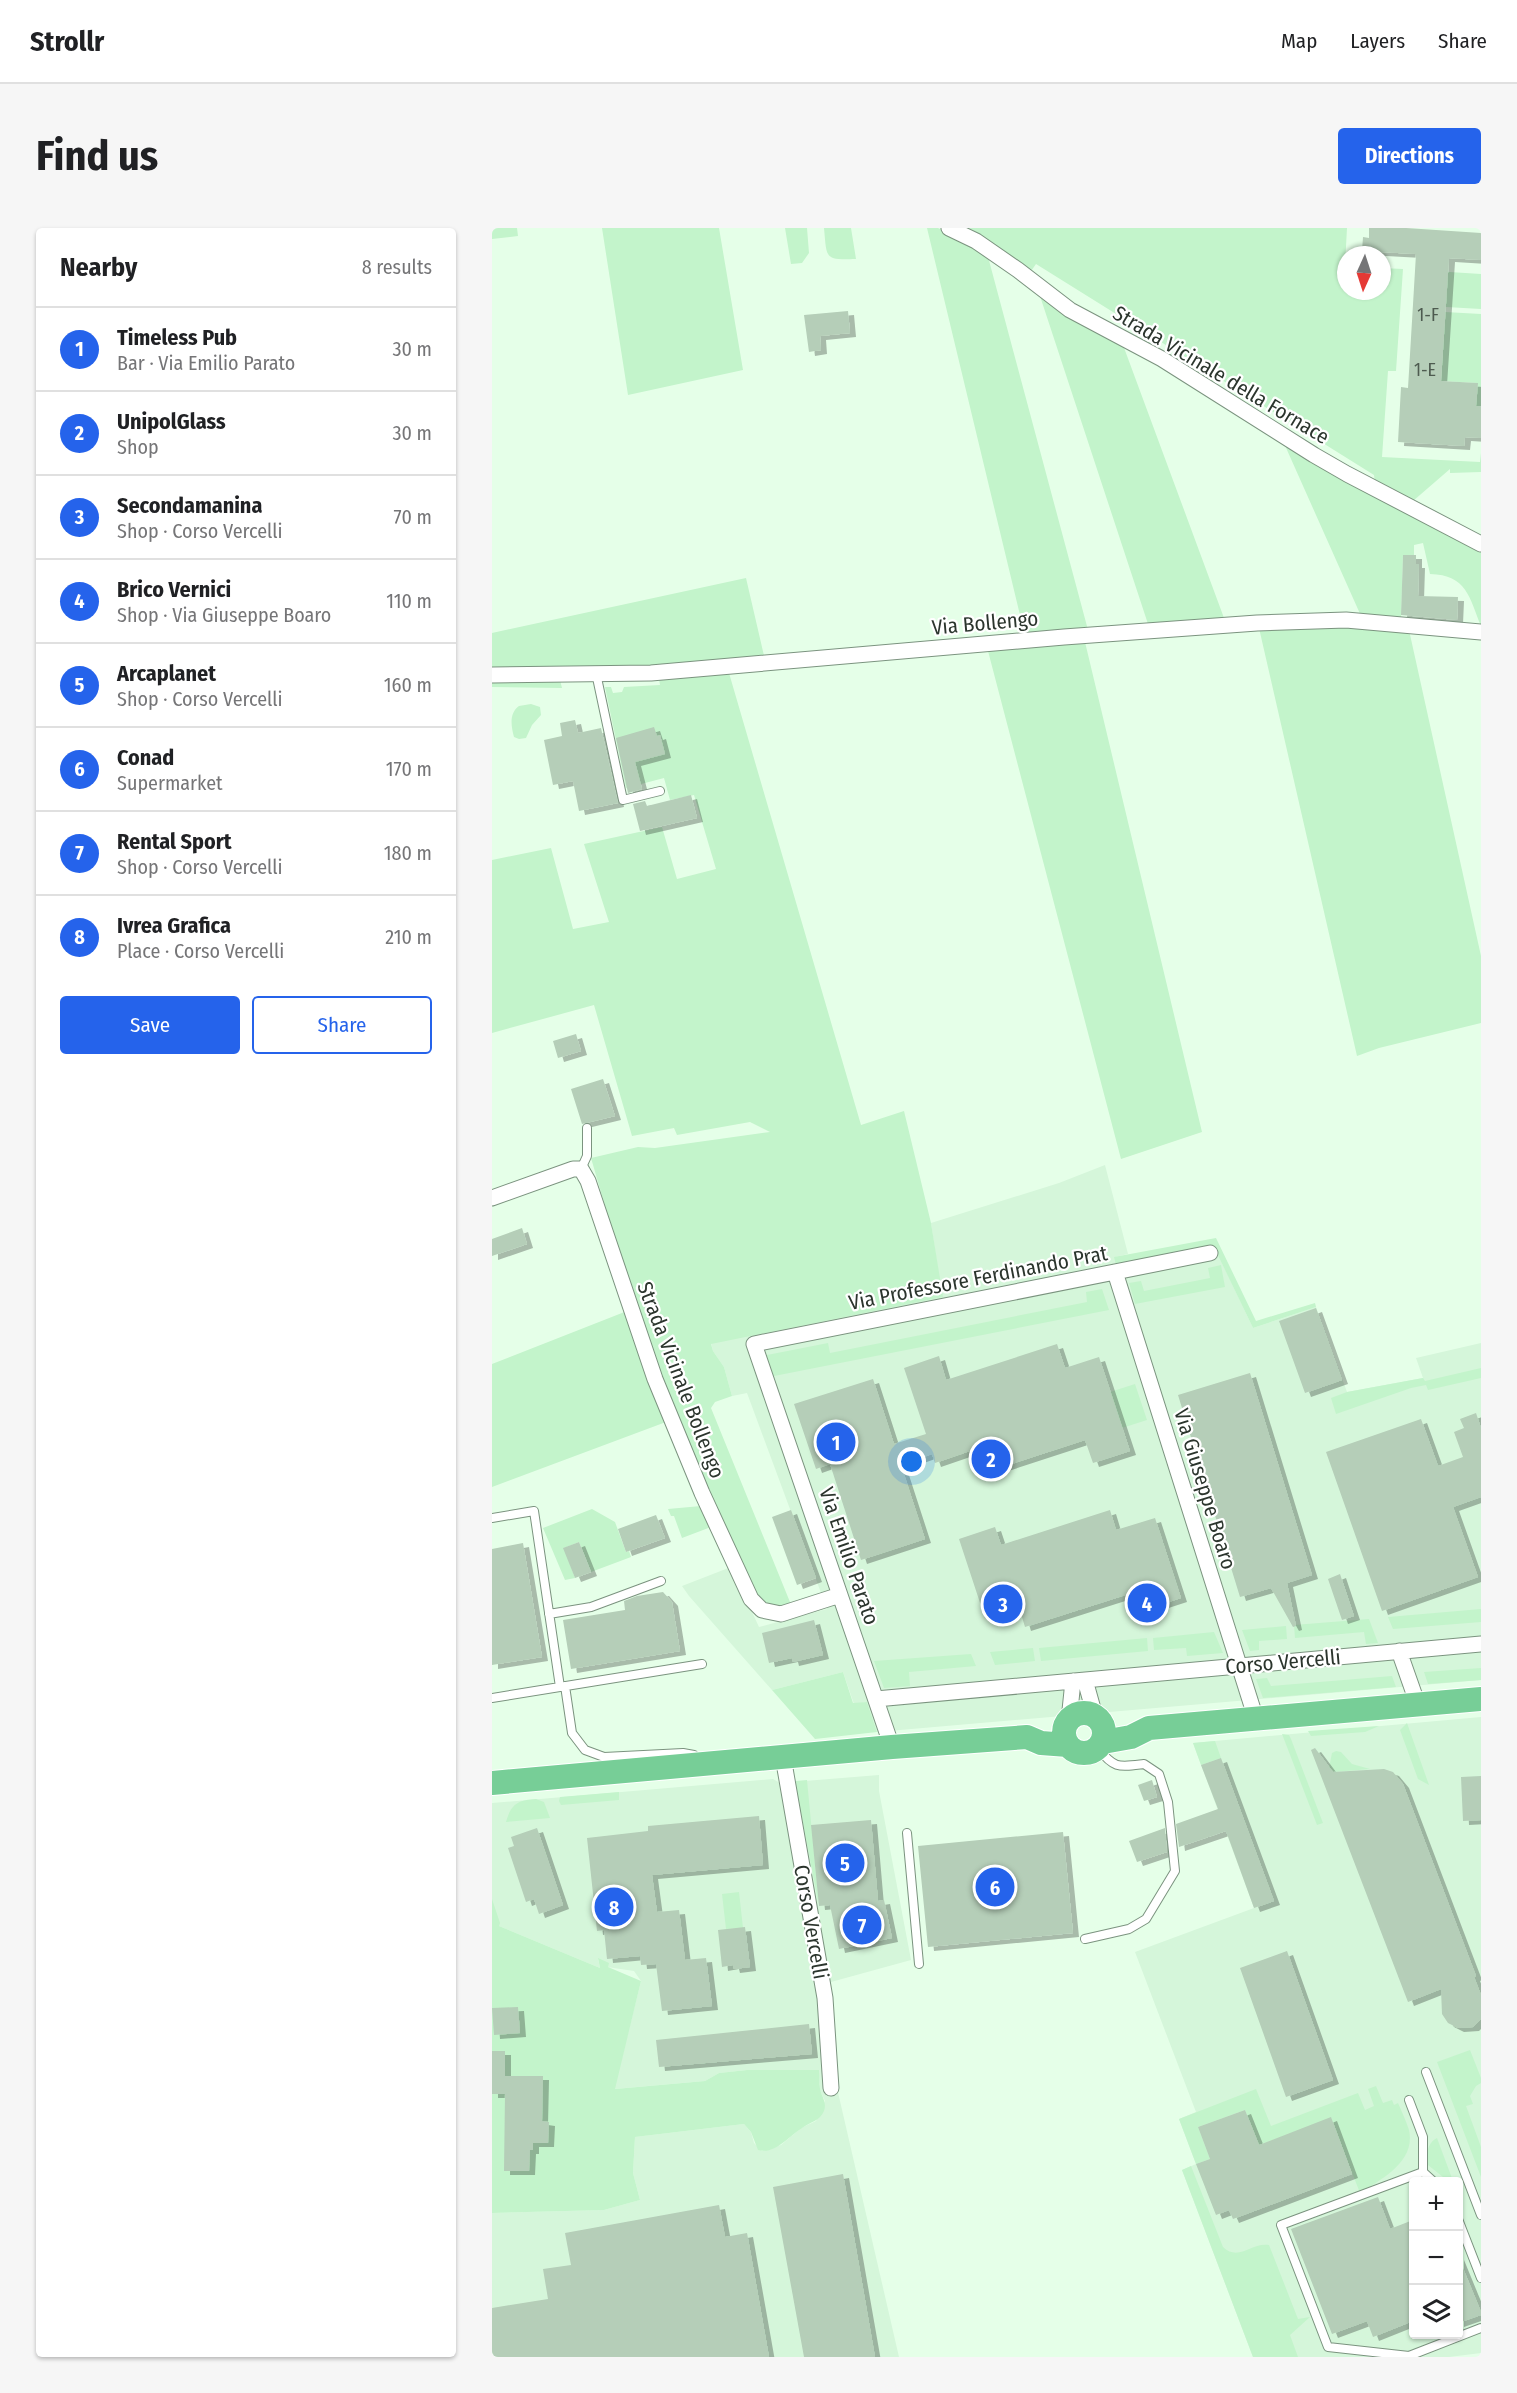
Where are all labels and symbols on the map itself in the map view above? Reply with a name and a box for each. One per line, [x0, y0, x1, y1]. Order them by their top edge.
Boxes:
north arrow [1337, 246, 1391, 300]
street label: Strada Vicinale della Fornace [1108, 300, 1334, 450]
house number: 1-F [1417, 304, 1439, 326]
house number: 1-E [1414, 359, 1436, 381]
street label: Via Bollengo [931, 605, 1039, 641]
street label: Via Professore Ferdinando Prat [846, 1240, 1110, 1316]
street label: Strada Vicinale Bollengo [632, 1278, 730, 1482]
street label: Via Giuseppe Boaro [1168, 1405, 1242, 1573]
pin: 1 [816, 1420, 856, 1464]
pin: 2 [972, 1436, 1010, 1482]
your location [897, 1447, 926, 1476]
street label: Via Emilio Parato [813, 1484, 885, 1628]
pin: 4 [1128, 1580, 1166, 1626]
pin: 3 [984, 1582, 1022, 1626]
street label: Corso Vercelli [1224, 1644, 1342, 1680]
pin: 5 [826, 1840, 864, 1886]
street label: Corso Vercelli [788, 1863, 834, 1981]
pin: 6 [976, 1864, 1014, 1910]
pin: 8 [594, 1884, 634, 1930]
pin: 7 [842, 1902, 881, 1948]

